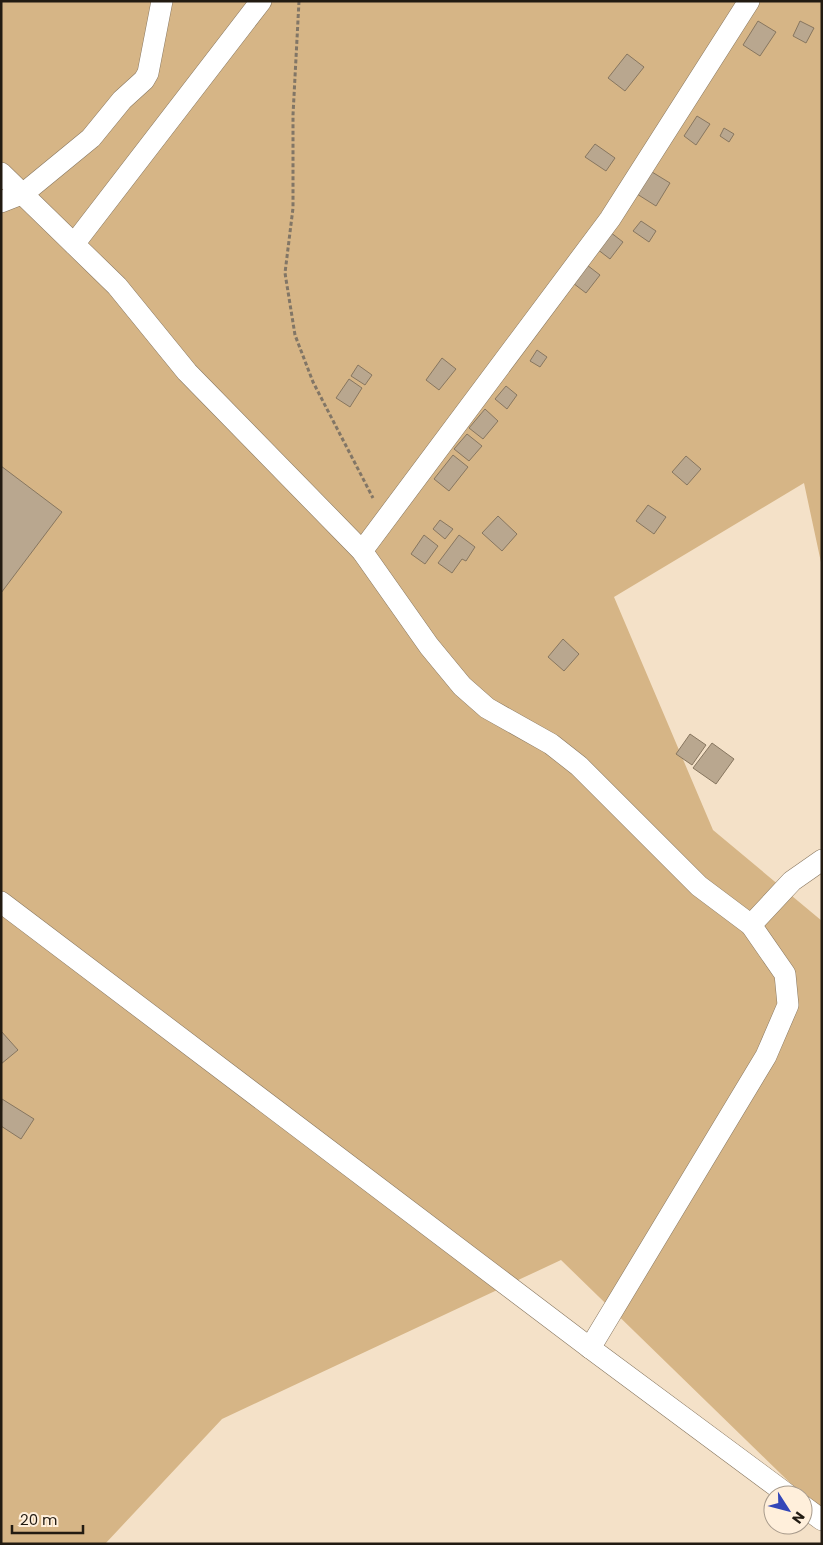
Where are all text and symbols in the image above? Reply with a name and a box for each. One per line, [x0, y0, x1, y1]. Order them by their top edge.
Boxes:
north arrow [763, 1485, 813, 1535]
scale bar [12, 1502, 84, 1534]
text: N [787, 1508, 810, 1528]
text: 20 m [20, 1509, 58, 1530]

